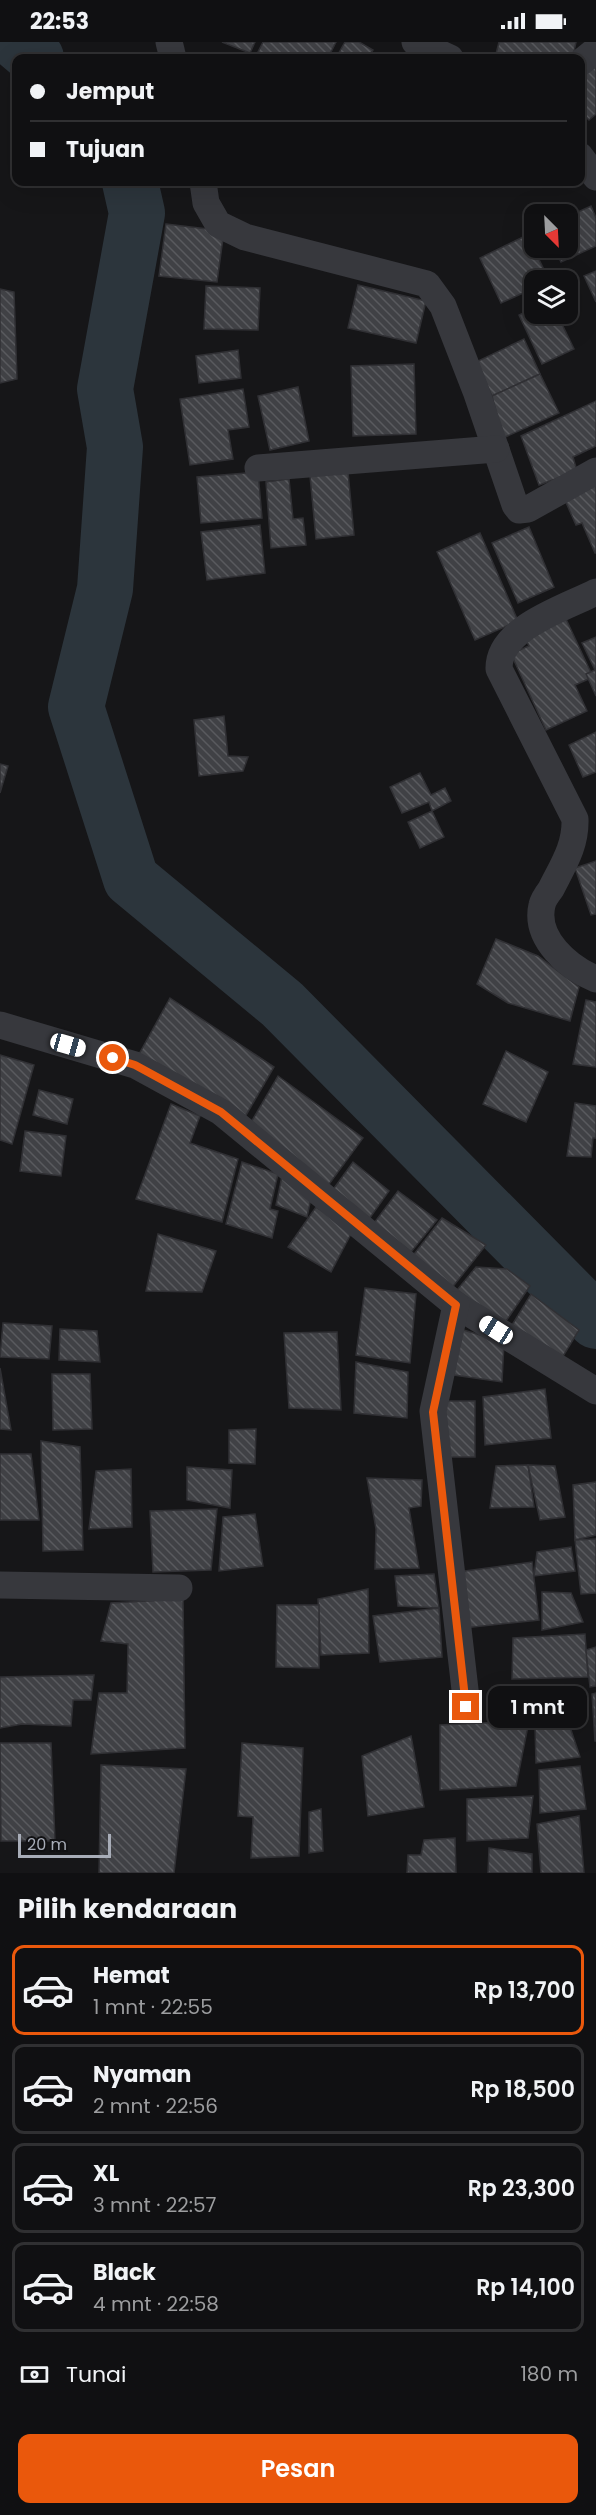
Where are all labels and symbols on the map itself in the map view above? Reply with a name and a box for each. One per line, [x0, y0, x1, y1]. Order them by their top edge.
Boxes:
north arrow [524, 204, 578, 258]
car [48, 1031, 88, 1059]
route start [99, 1044, 126, 1071]
car [476, 1313, 516, 1347]
callout: 1 mnt [487, 1686, 586, 1728]
route end [452, 1693, 479, 1720]
scale bar [18, 1831, 111, 1858]

